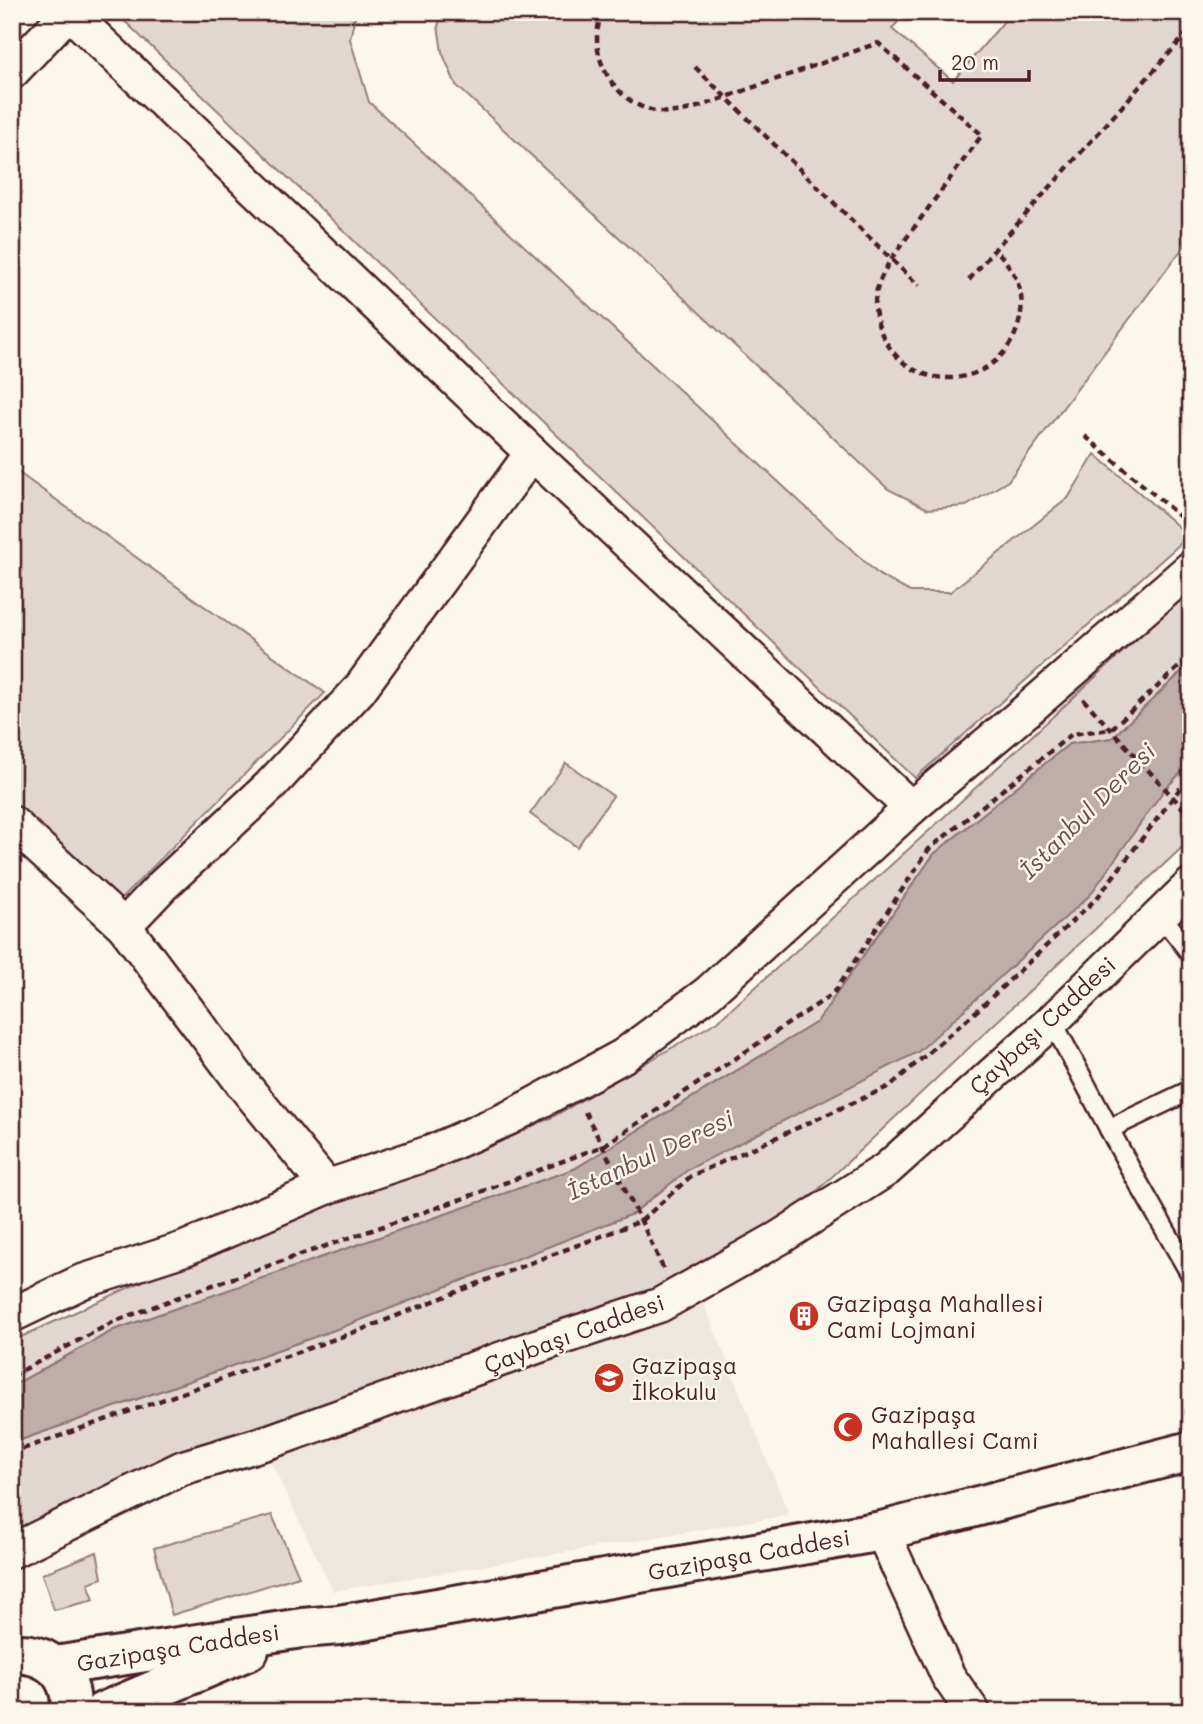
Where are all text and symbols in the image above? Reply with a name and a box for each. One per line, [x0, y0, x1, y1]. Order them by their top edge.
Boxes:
scale bar [940, 38, 1030, 82]
text: 20 m [951, 48, 999, 75]
water label: İstanbul Deresi [1012, 735, 1162, 885]
street label: Çaybaşı Caddesi [962, 949, 1122, 1101]
water label: İstanbul Deresi [562, 1102, 739, 1206]
street label: Çaybaşı Caddesi [480, 1286, 668, 1380]
place label: Gazipaşa Mahallesi Cami Lojmani [827, 1288, 1044, 1344]
building icon: Gazipaşa Mahallesi Cami Lojmani [787, 1299, 821, 1333]
place label: Gazipaşa İlkokulu [632, 1350, 737, 1406]
school or university icon: Gazipaşa İlkokulu [592, 1361, 626, 1395]
place label: Gazipaşa Mahallesi Cami [871, 1399, 1038, 1455]
mosque icon: Gazipaşa Mahallesi Cami [831, 1410, 865, 1444]
street label: Gazipaşa Caddesi [645, 1521, 853, 1587]
street label: Gazipaşa Caddesi [74, 1616, 282, 1678]

